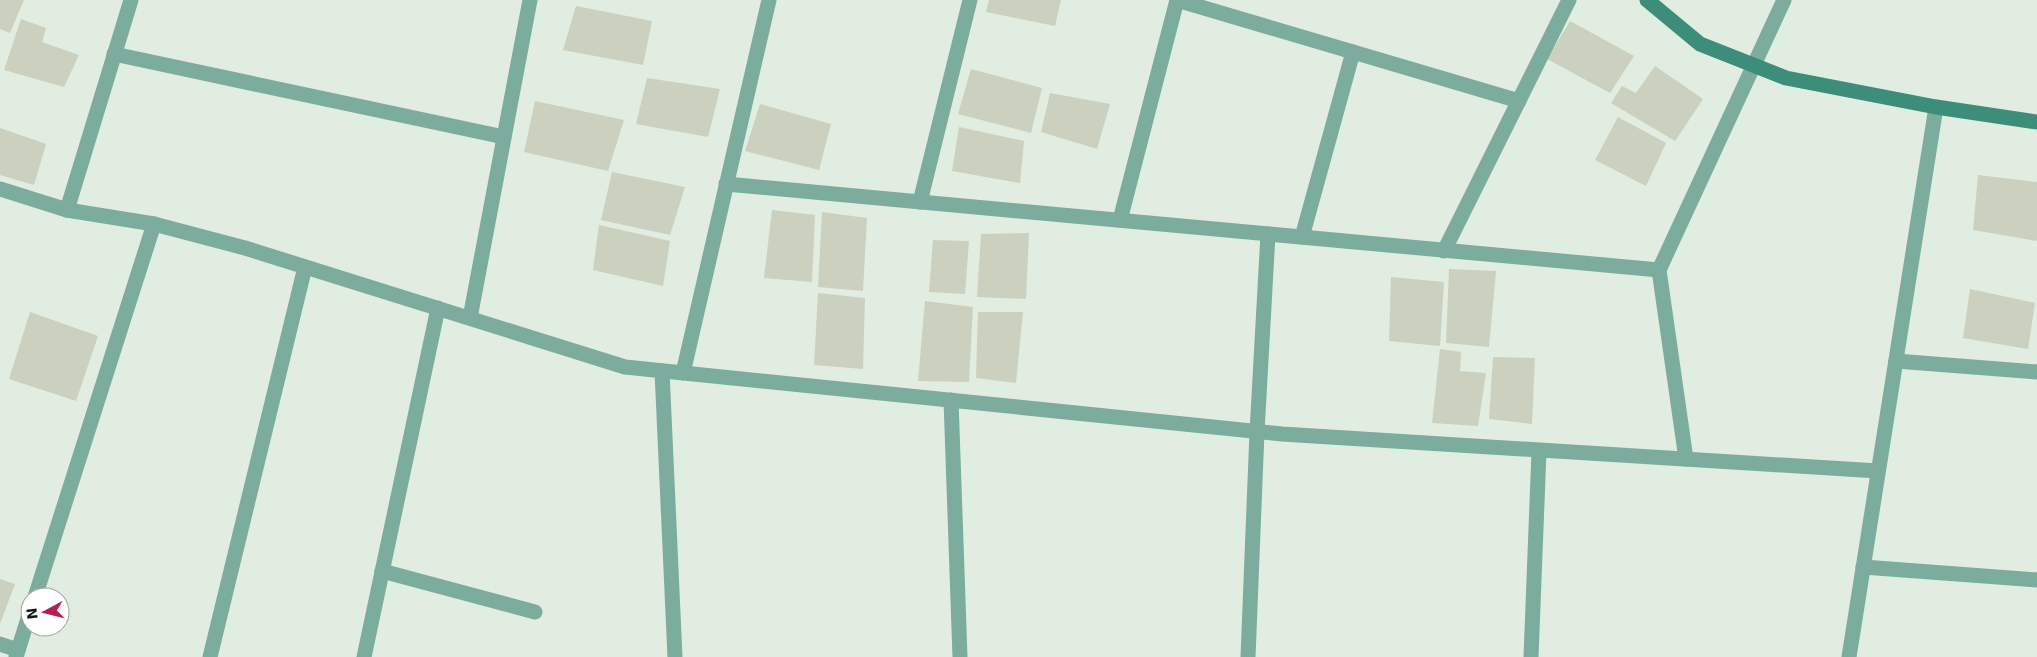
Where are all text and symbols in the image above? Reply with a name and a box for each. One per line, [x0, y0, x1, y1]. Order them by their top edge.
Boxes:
north arrow [20, 587, 70, 637]
text: N [23, 607, 41, 620]

